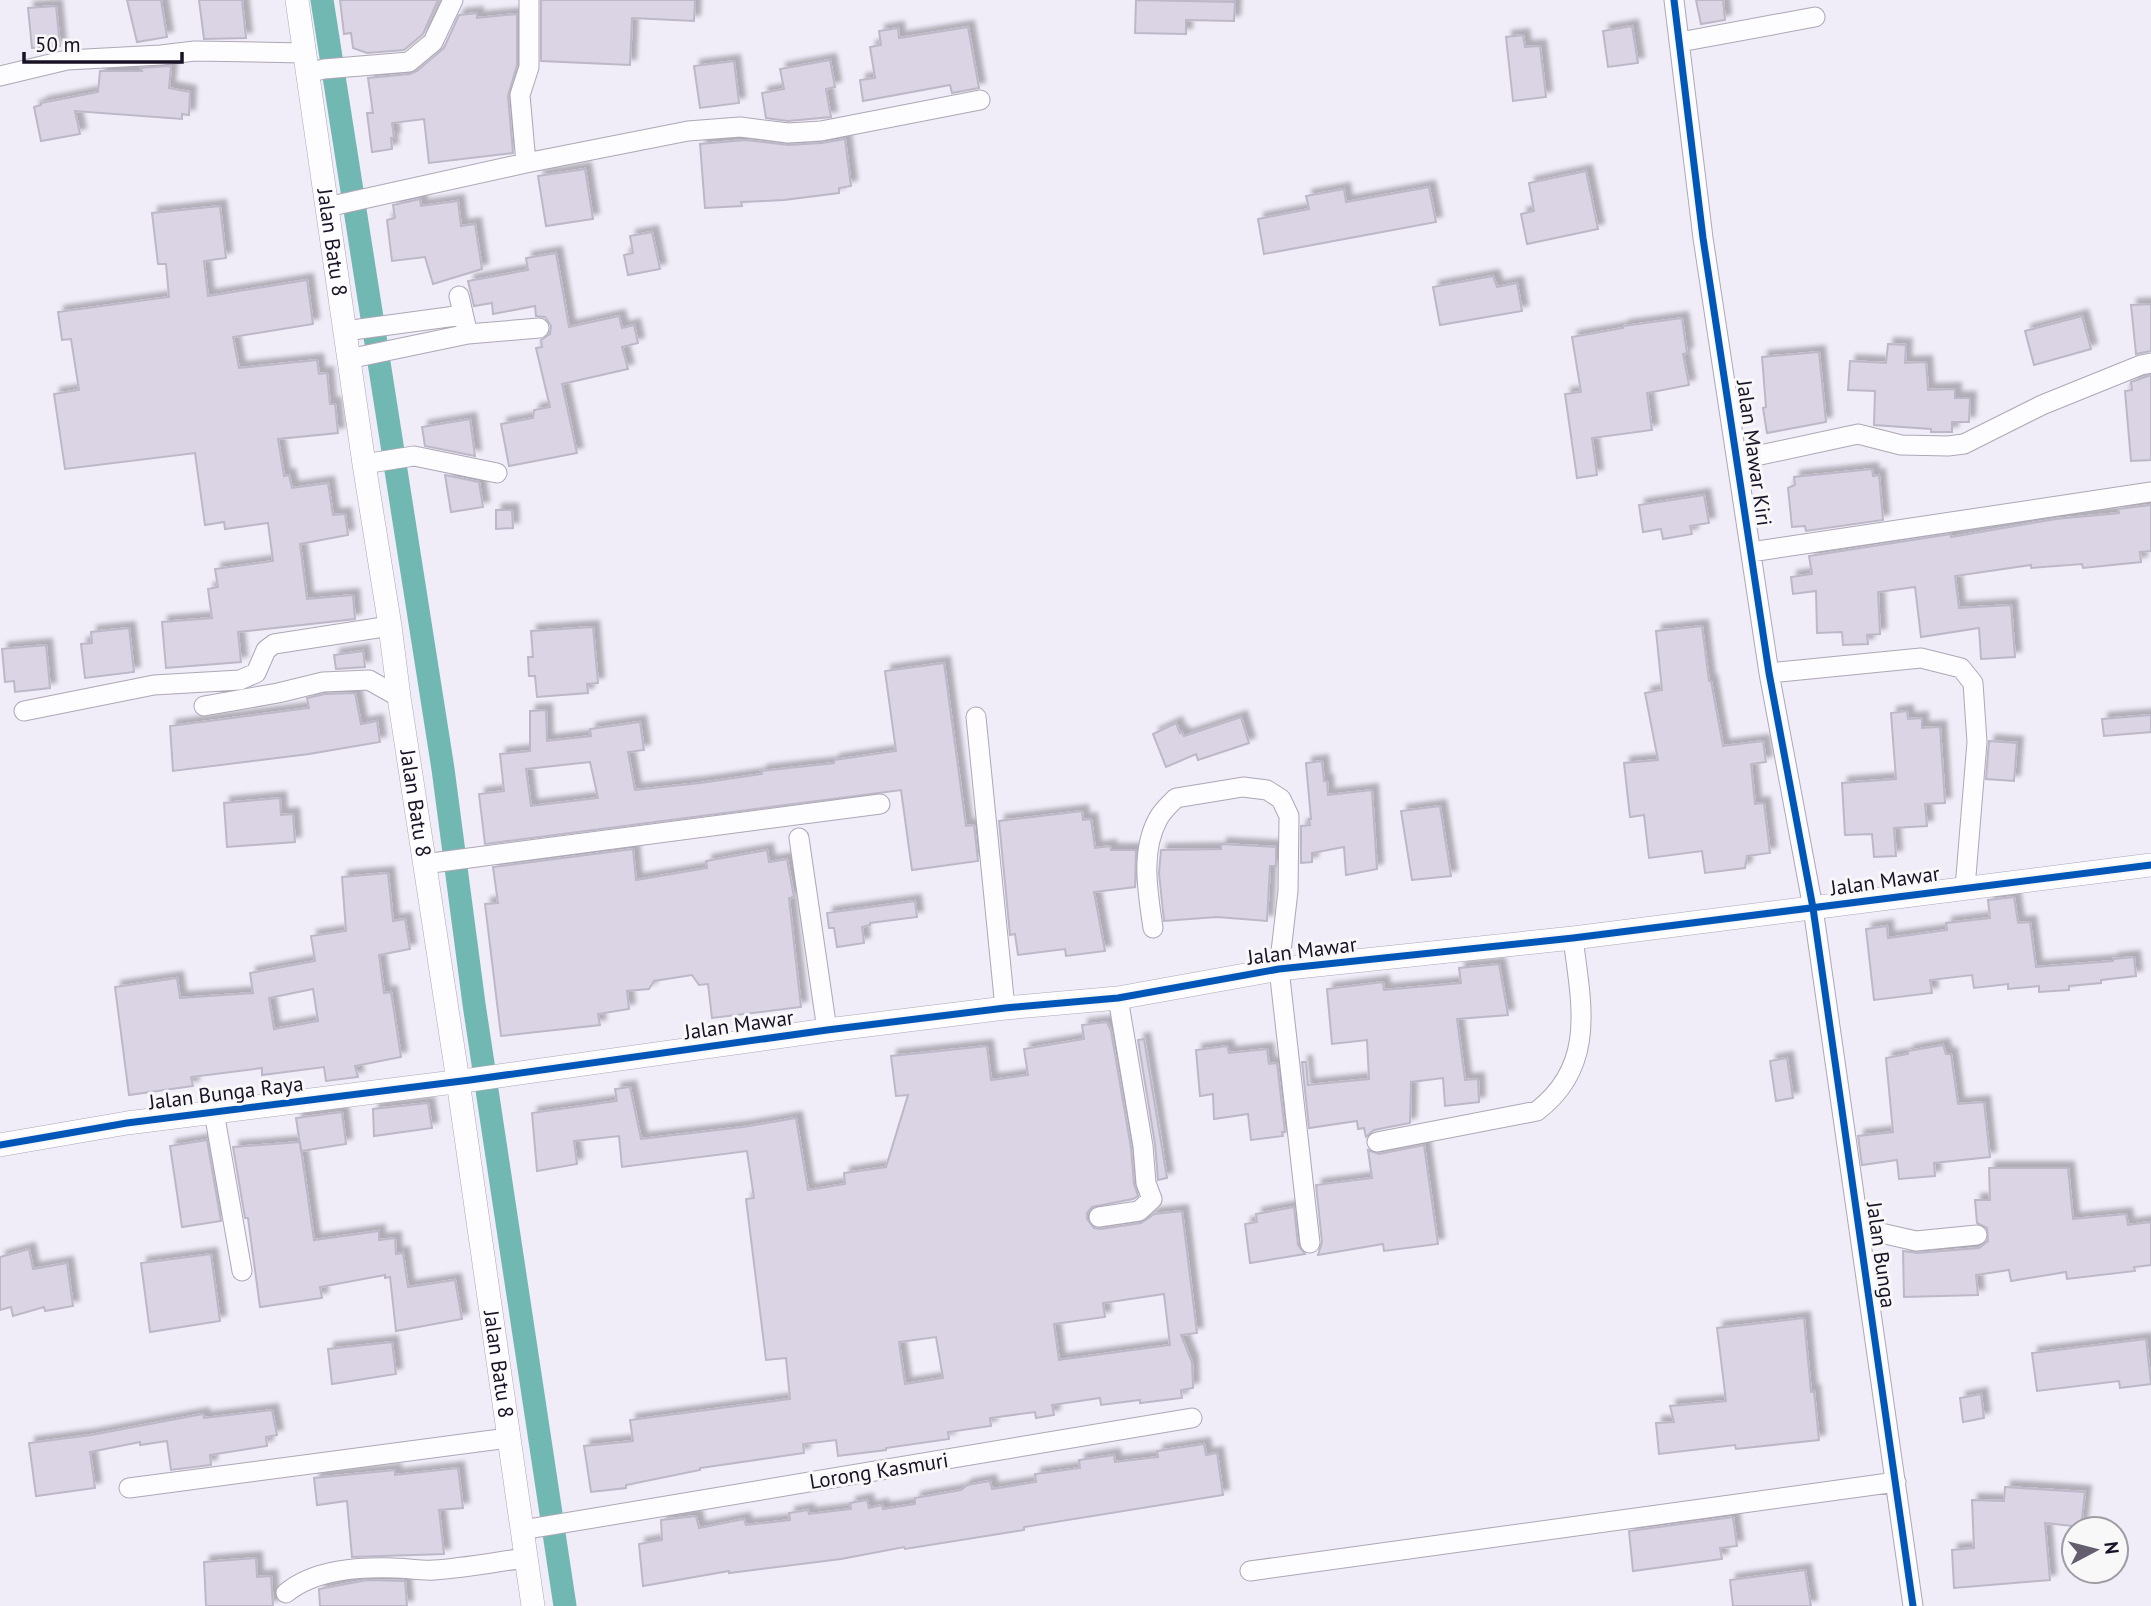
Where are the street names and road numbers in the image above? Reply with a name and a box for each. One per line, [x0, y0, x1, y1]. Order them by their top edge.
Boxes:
street label: Jalan Batu 8 [311, 186, 354, 298]
street label: Jalan Mawar Kiri [1731, 377, 1778, 528]
street label: Jalan Batu 8 [394, 747, 437, 859]
street label: Jalan Mawar [1828, 859, 1941, 902]
street label: Jalan Mawar [1245, 930, 1358, 971]
street label: Jalan Mawar [682, 1003, 795, 1046]
street label: Jalan Bunga Raya [146, 1070, 305, 1115]
street label: Jalan Bunga [1861, 1199, 1902, 1310]
street label: Jalan Batu 8 [478, 1308, 520, 1420]
street label: Lorong Kasmuri [808, 1446, 950, 1495]

